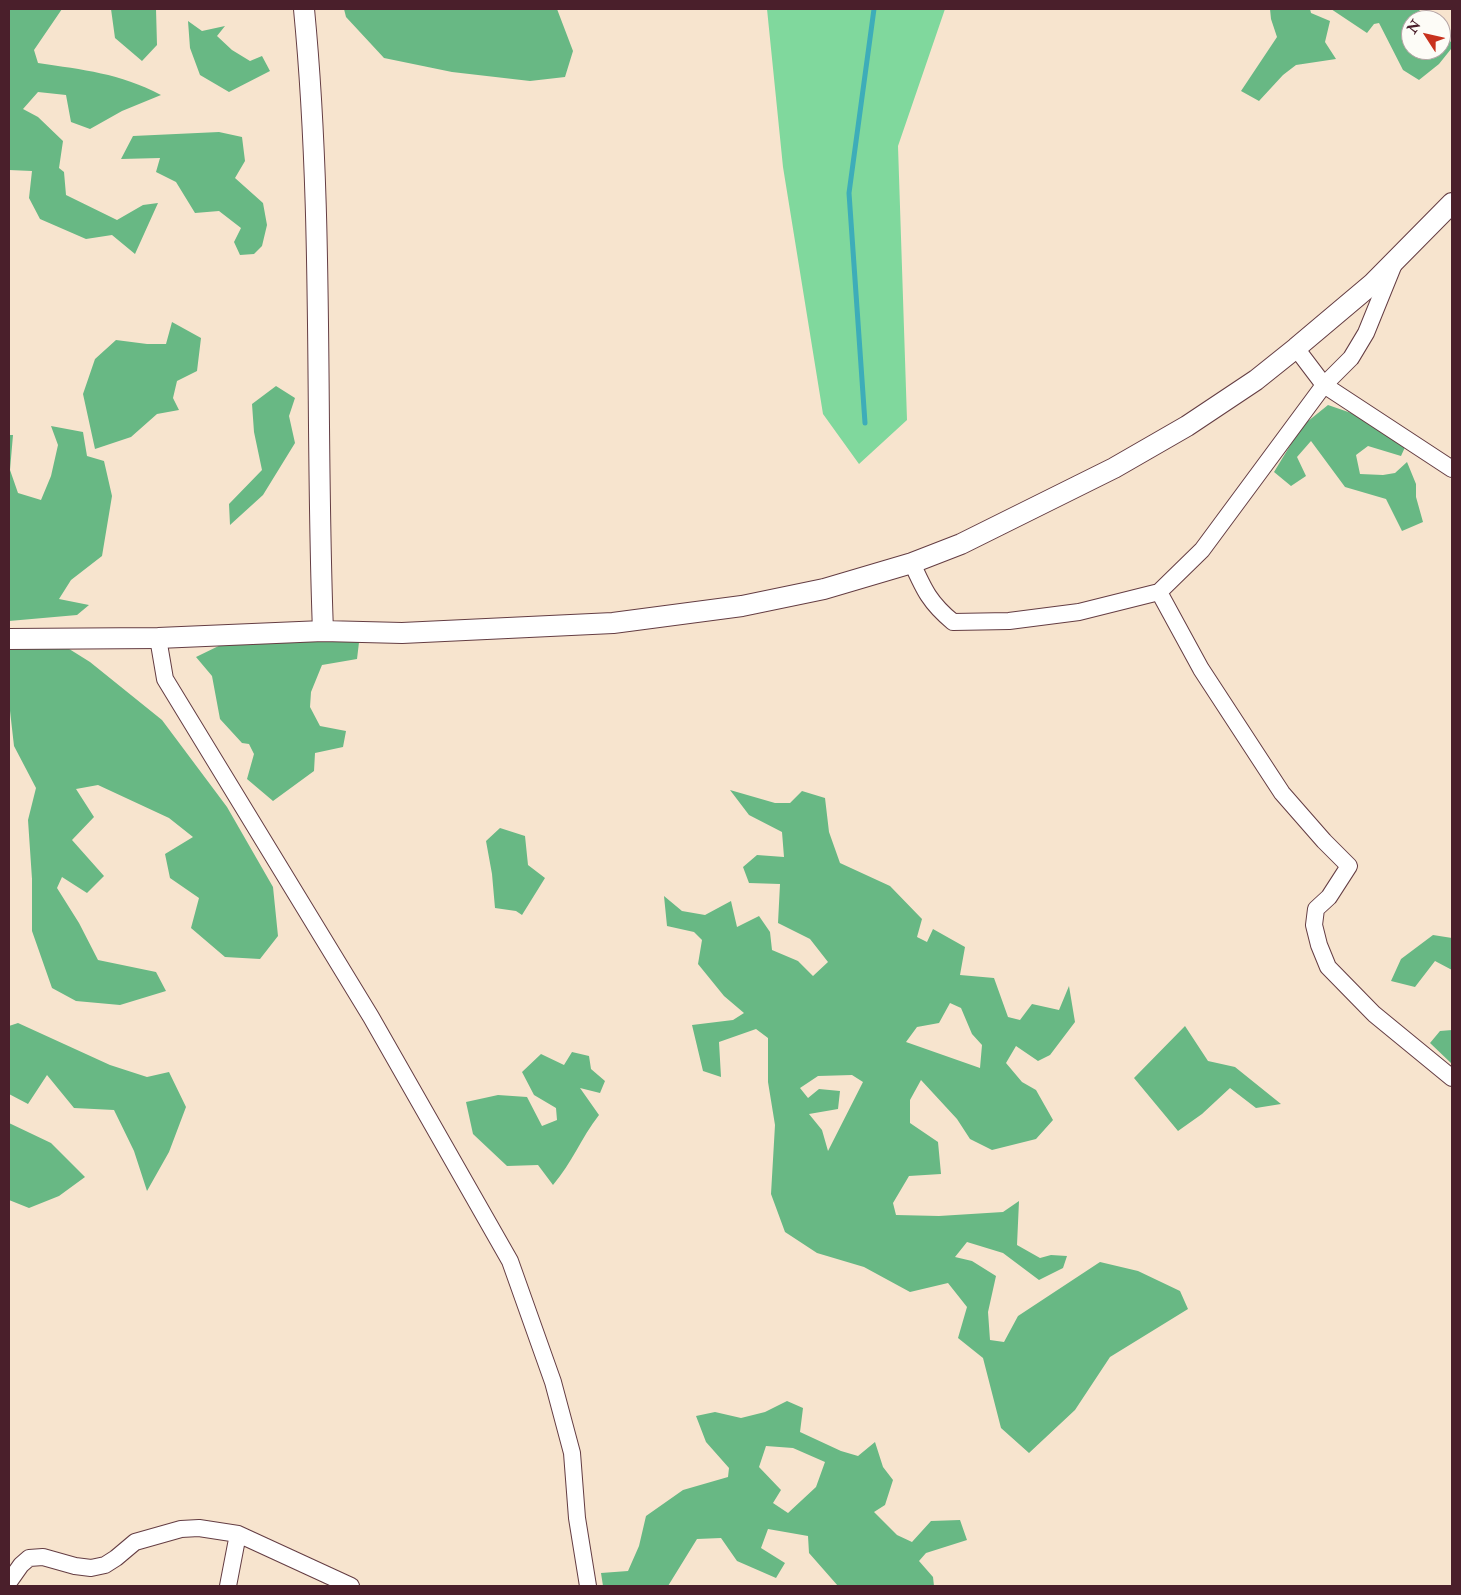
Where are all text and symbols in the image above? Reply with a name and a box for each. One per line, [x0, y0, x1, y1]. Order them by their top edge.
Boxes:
north arrow [1401, 10, 1451, 60]
text: N [1404, 17, 1425, 37]

